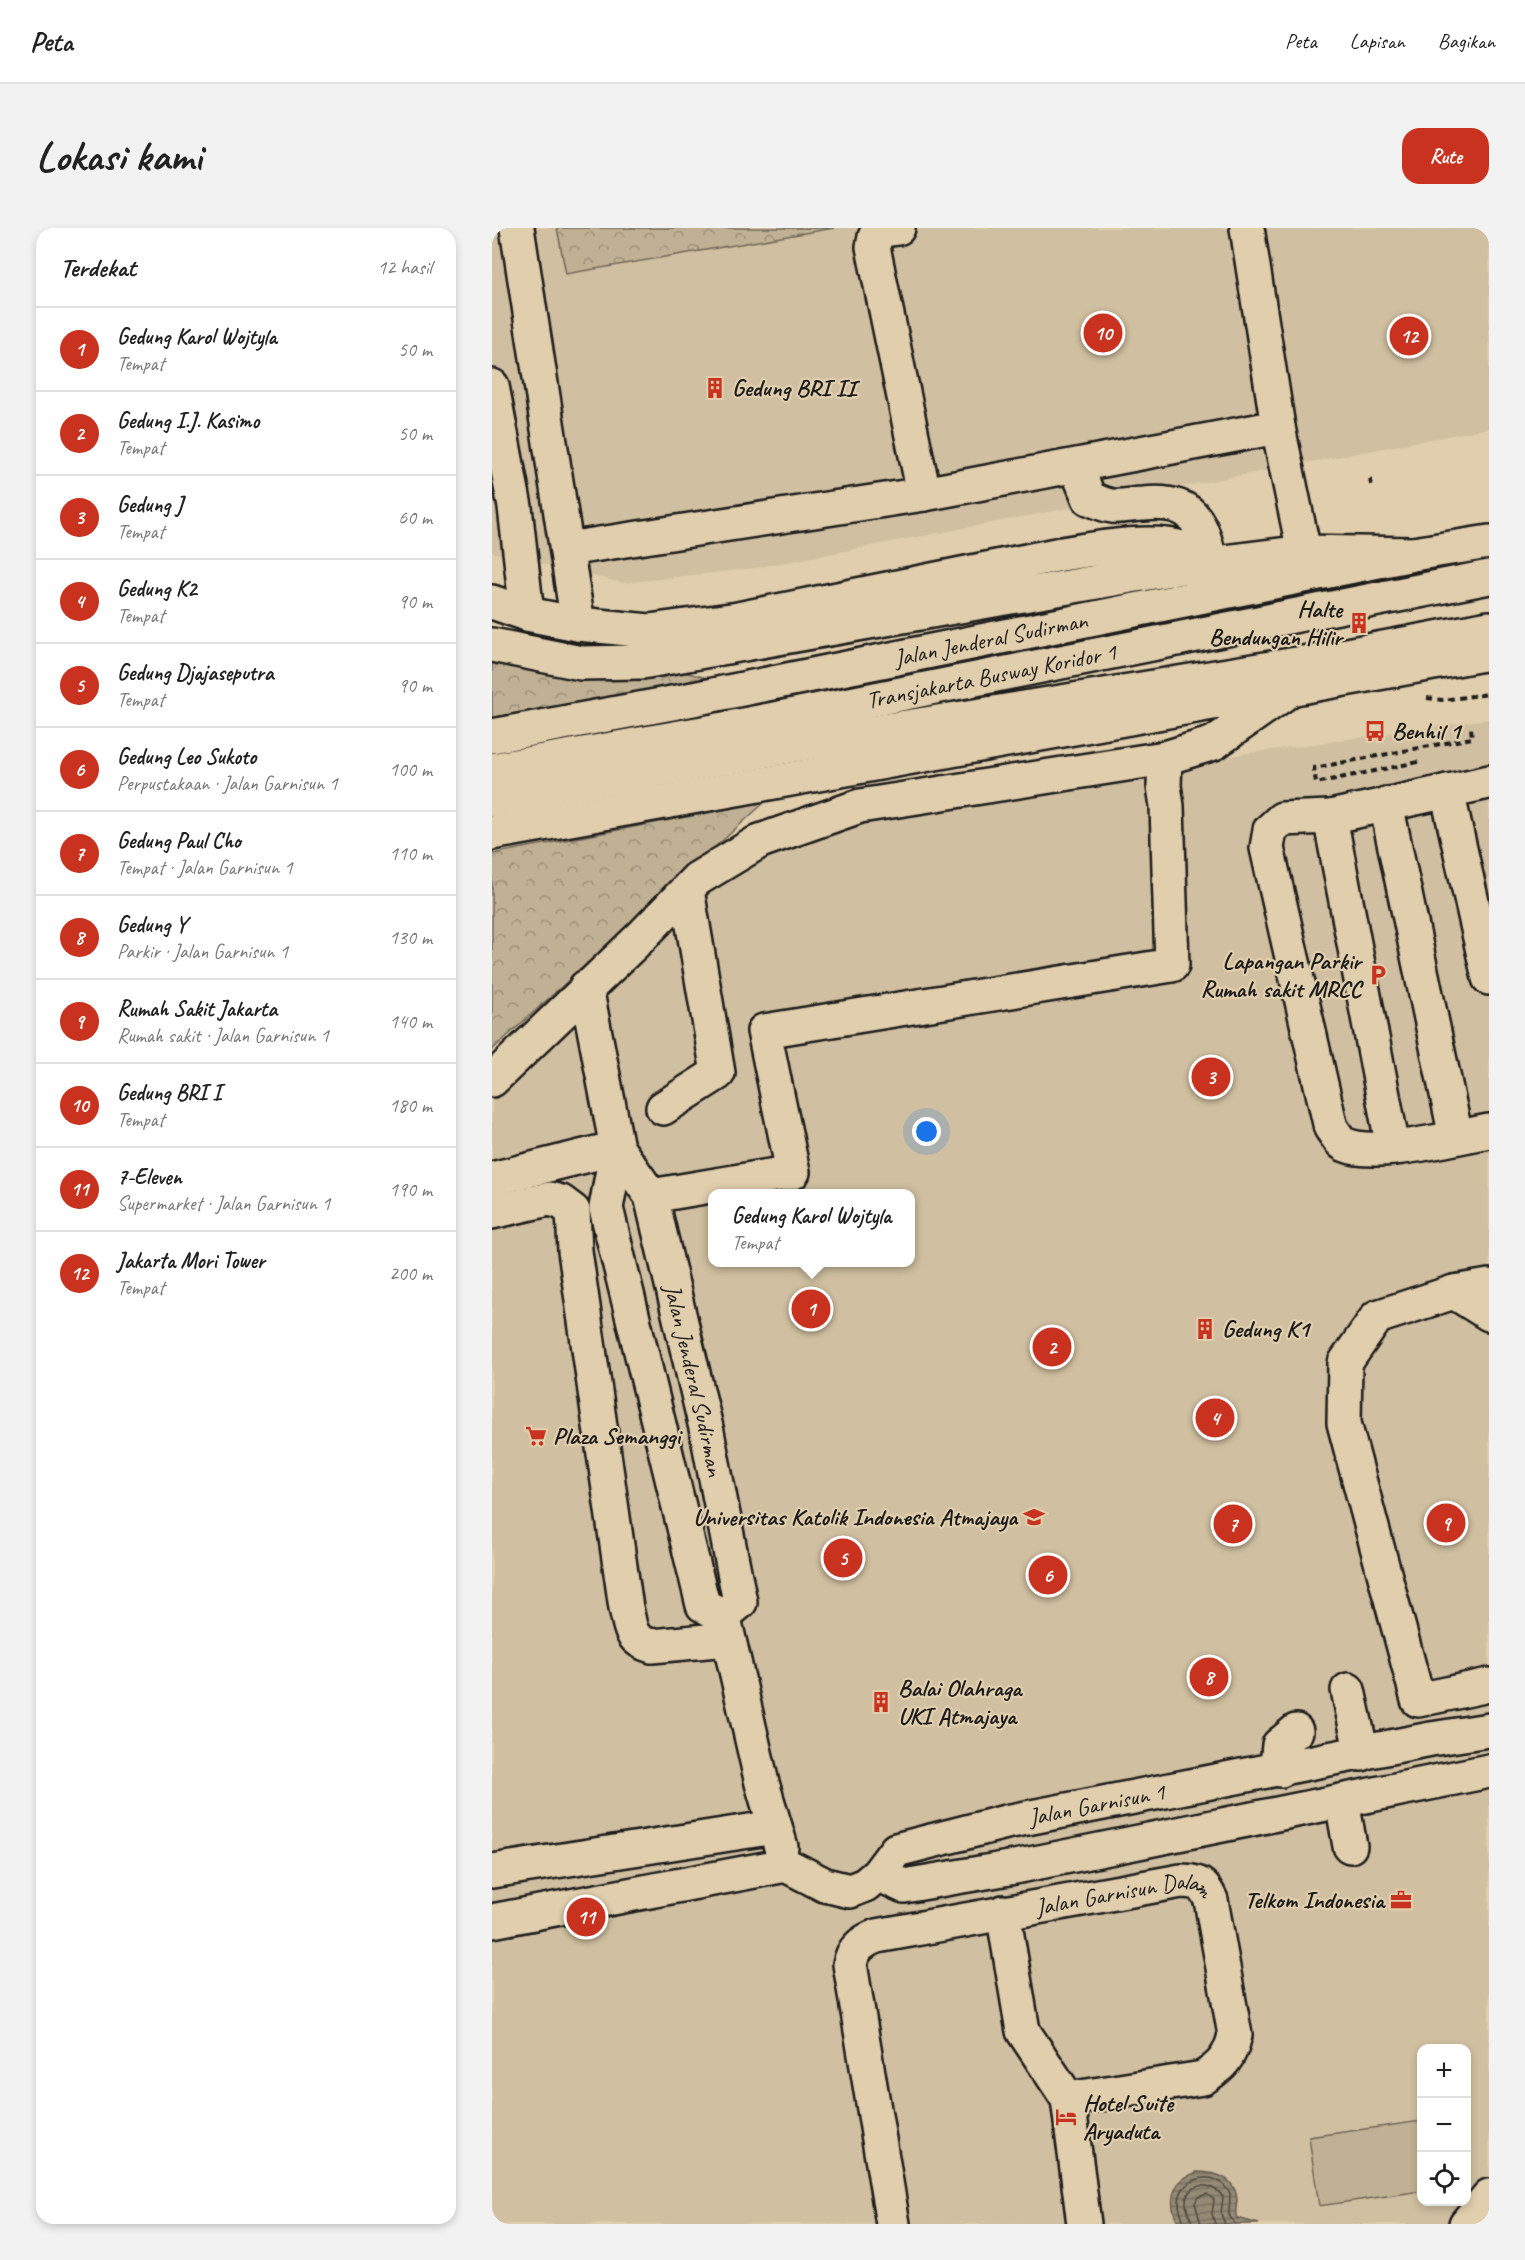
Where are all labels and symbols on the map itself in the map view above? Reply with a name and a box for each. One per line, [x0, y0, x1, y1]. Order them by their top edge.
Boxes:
pin: 10 [1084, 310, 1122, 356]
pin: 12 [1390, 314, 1428, 358]
place label: Gedung BRI II [732, 373, 861, 403]
building icon: Gedung BRI II [703, 376, 727, 400]
place label: Halte Bendungan Hilir [1209, 594, 1344, 652]
street label: Jalan Jenderal Sudirman [890, 605, 1091, 673]
building icon: Halte Bendungan Hilir [1347, 611, 1371, 635]
street label: Transjakarta Busway Koridor 1 [863, 636, 1120, 715]
place label: Benhil 1 [1392, 716, 1463, 746]
bus stop icon: Benhil 1 [1363, 719, 1387, 743]
place label: Lapangan Parkir Rumah sakit MRCC [1201, 946, 1365, 1004]
parking icon: Lapangan Parkir Rumah sakit MRCC [1366, 963, 1390, 987]
pin: 3 [1192, 1054, 1230, 1100]
your location [912, 1117, 941, 1146]
street label: Jalan Jenderal Sudirman [657, 1280, 730, 1480]
pin: 1 [792, 1286, 830, 1332]
place label: Gedung K1 [1222, 1314, 1312, 1344]
building icon: Gedung K1 [1193, 1317, 1217, 1341]
pin: 2 [1032, 1324, 1072, 1370]
pin: 4 [1196, 1396, 1234, 1440]
place label: Plaza Semanggi [553, 1421, 683, 1451]
supermarket icon: Plaza Semanggi [524, 1424, 548, 1448]
pin: 9 [1426, 1500, 1466, 1546]
place label: Universitas Katolik Indonesia Atmajaya [693, 1502, 1019, 1532]
pin: 7 [1214, 1502, 1252, 1546]
school or university icon: Universitas Katolik Indonesia Atmajaya [1022, 1505, 1046, 1529]
pin: 5 [824, 1536, 862, 1580]
pin: 6 [1028, 1552, 1068, 1598]
pin: 8 [1190, 1654, 1228, 1700]
place label: Balai Olahraga UKI Atmajaya [898, 1673, 1023, 1731]
building icon: Balai Olahraga UKI Atmajaya [869, 1690, 893, 1714]
street label: Jalan Garnisun 1 [1025, 1776, 1169, 1832]
street label: Jalan Garnisun Dalam [1032, 1865, 1221, 1922]
place label: Telkom Indonesia [1244, 1885, 1386, 1915]
office icon: Telkom Indonesia [1389, 1888, 1413, 1912]
pin: 11 [566, 1894, 605, 1940]
place label: Hotel Suite Aryaduta [1083, 2088, 1175, 2146]
hotel icon: Hotel Suite Aryaduta [1054, 2105, 1078, 2129]

